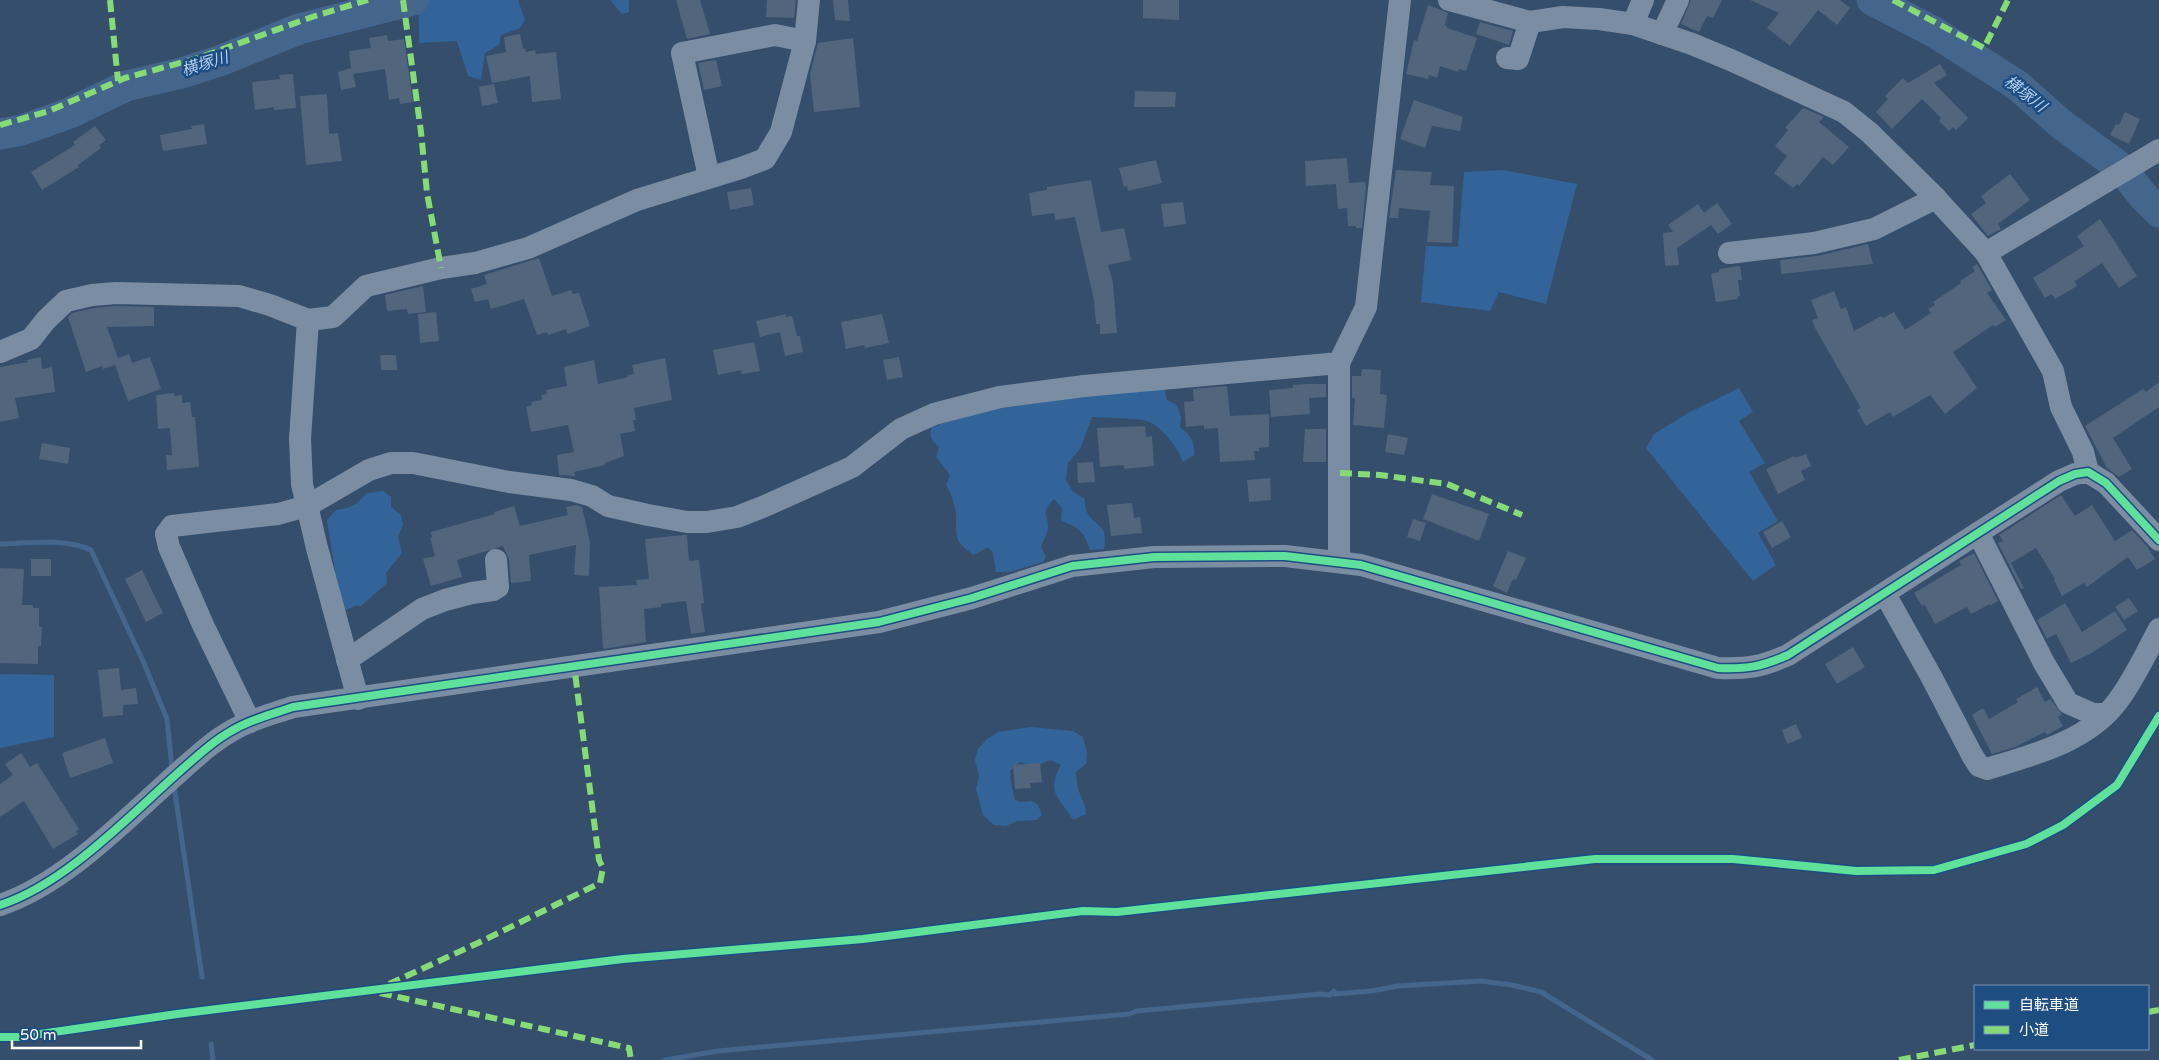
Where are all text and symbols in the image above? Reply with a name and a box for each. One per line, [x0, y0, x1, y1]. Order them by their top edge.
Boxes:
water label: 横塚川 [179, 47, 233, 81]
water label: 横塚川 [2000, 71, 2052, 118]
legend [1974, 985, 2149, 1050]
text: 自転車道 [2019, 996, 2079, 1014]
scale bar [12, 1018, 141, 1050]
text: 小道 [2019, 1021, 2049, 1039]
text: 50 m [20, 1026, 57, 1044]

